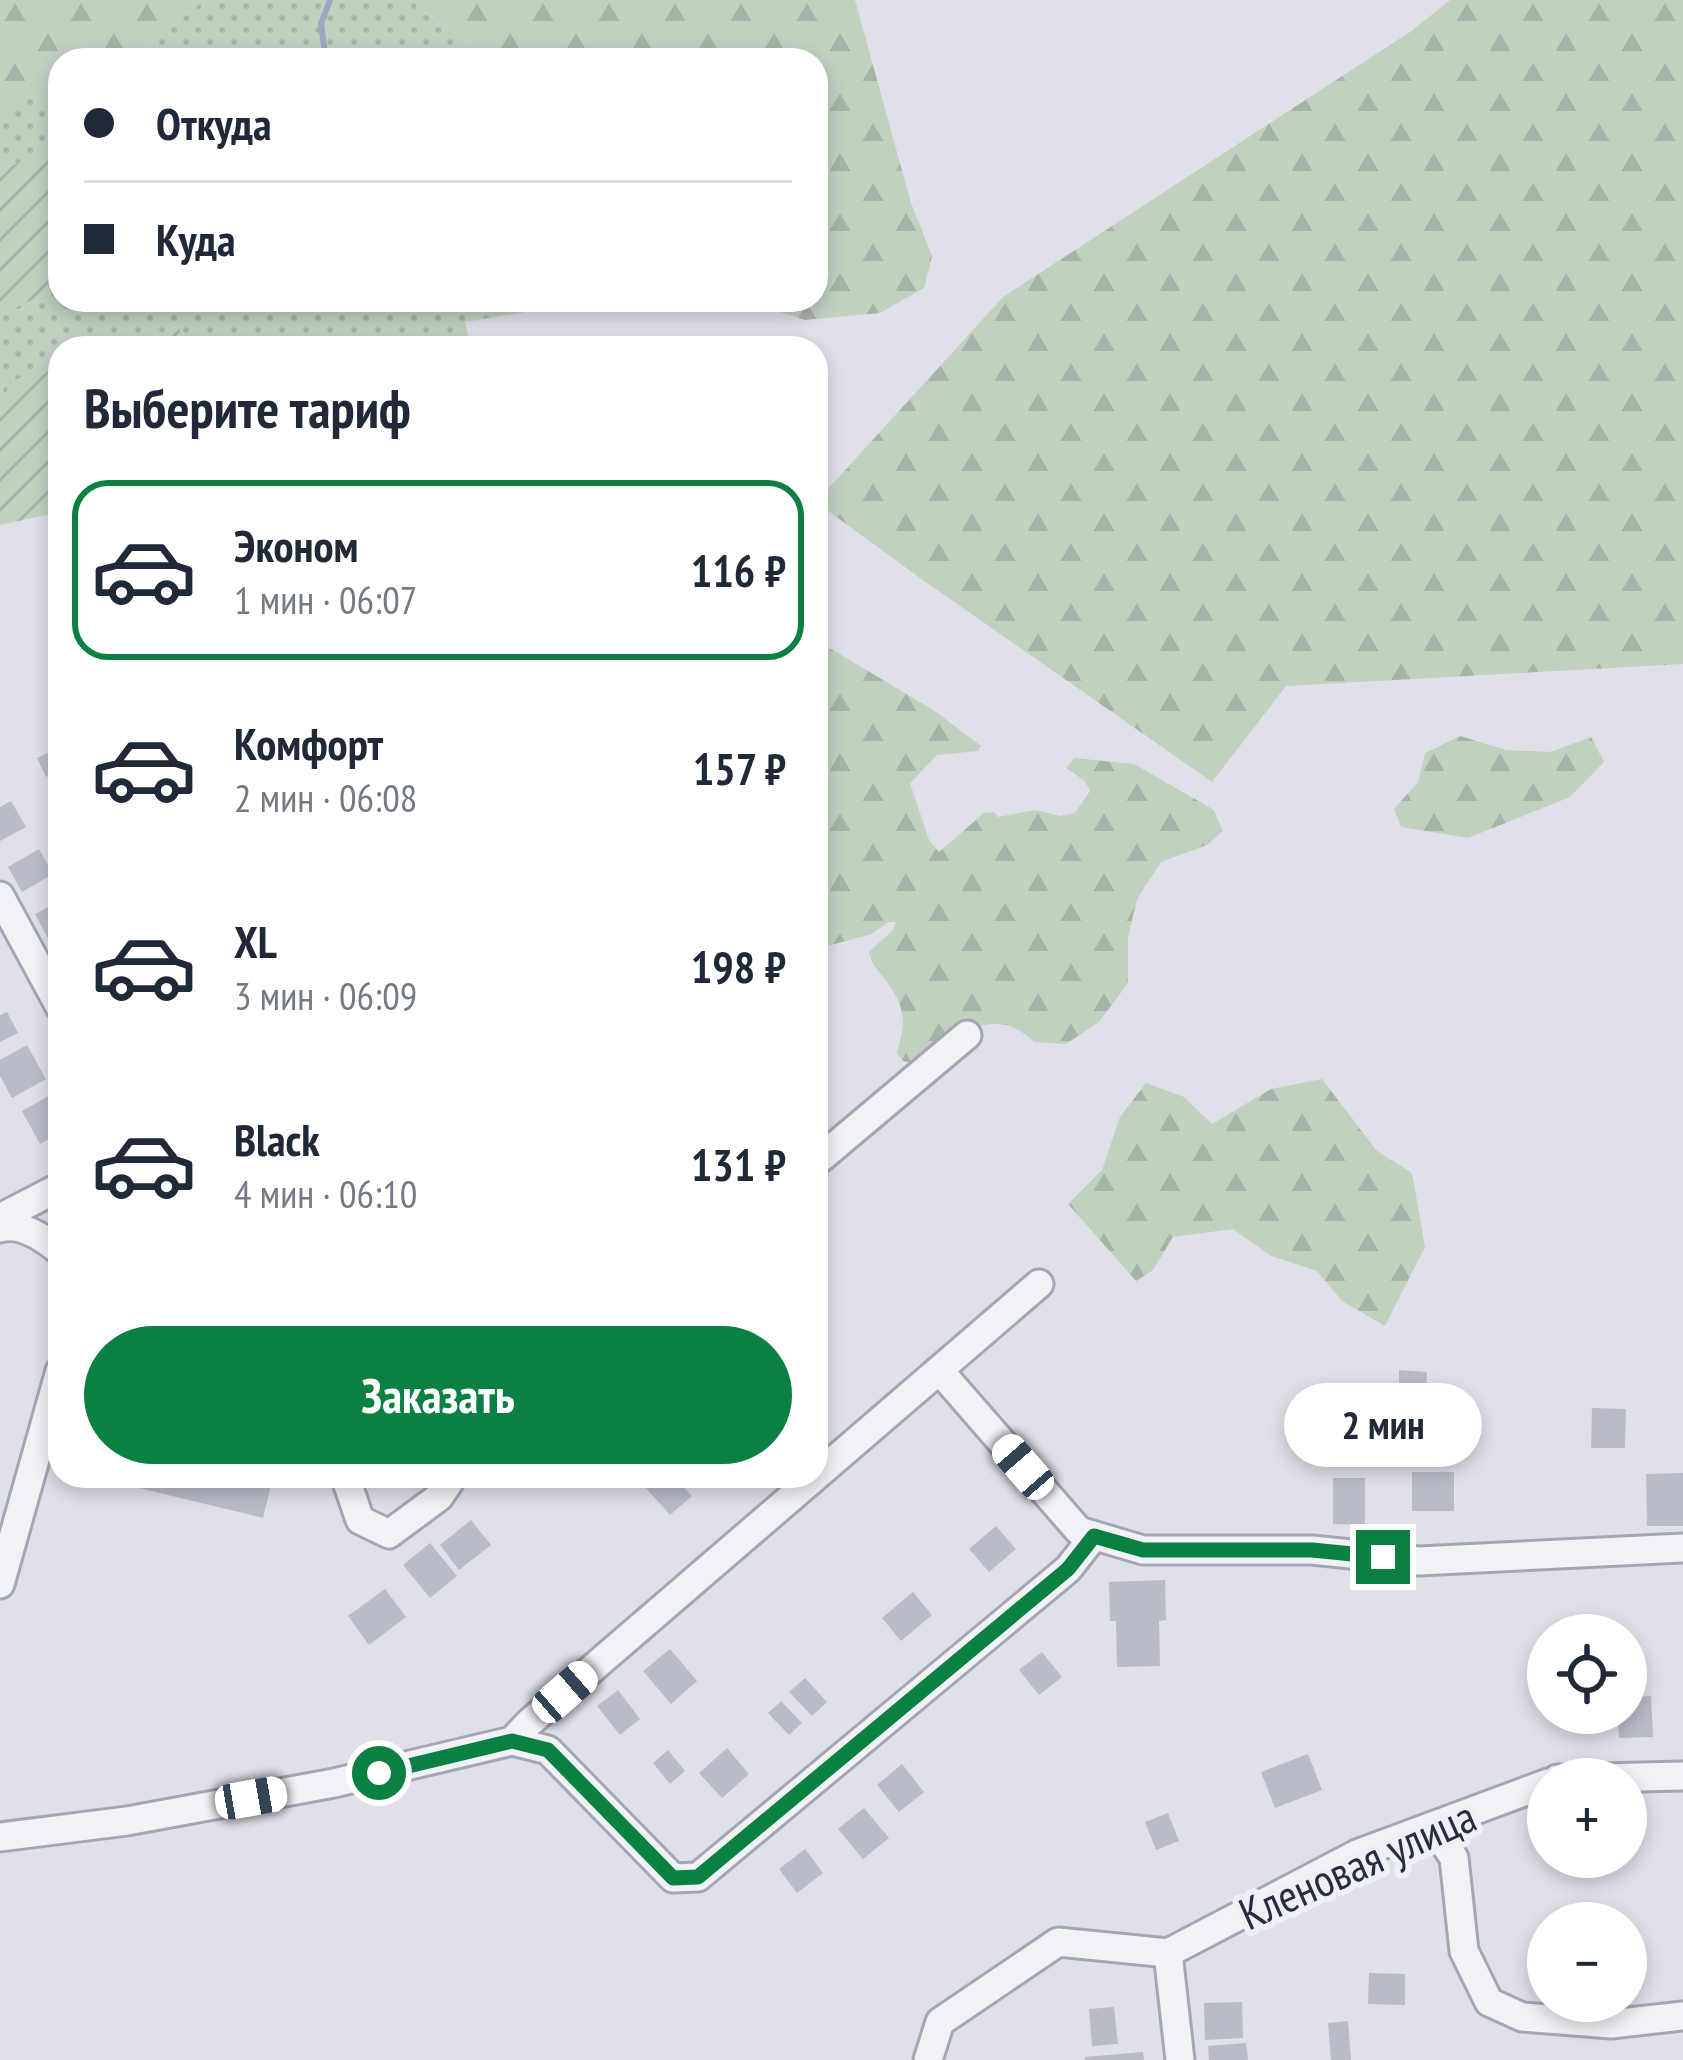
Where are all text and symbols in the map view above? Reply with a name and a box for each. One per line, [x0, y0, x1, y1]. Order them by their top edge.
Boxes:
text: Откуда [156, 94, 272, 152]
text: Куда [156, 210, 235, 268]
text: Выберите тариф [84, 373, 411, 443]
icon: car [90, 516, 198, 624]
text: Эконом [234, 516, 358, 574]
text: 116 ₽ [691, 541, 786, 599]
text: 1 мин · 06:07 [234, 574, 417, 625]
icon: car [90, 714, 198, 822]
text: Комфорт [234, 714, 383, 772]
text: 157 ₽ [693, 739, 786, 797]
text: 2 мин · 06:08 [234, 772, 417, 823]
icon: car [90, 912, 198, 1020]
text: XL [234, 912, 277, 970]
text: 198 ₽ [691, 937, 786, 995]
text: 3 мин · 06:09 [234, 970, 417, 1021]
icon: car [90, 1110, 198, 1218]
text: Black [234, 1110, 320, 1168]
text: 131 ₽ [691, 1135, 786, 1193]
text: 4 мин · 06:10 [234, 1168, 417, 1219]
button: Заказать [84, 1326, 792, 1464]
callout: 2 мин [1284, 1383, 1482, 1467]
text: 2 мин [1341, 1399, 1425, 1450]
car [986, 1428, 1060, 1506]
route end [1356, 1530, 1410, 1584]
map controls [1527, 1614, 1647, 2022]
button: locate [1527, 1614, 1647, 1734]
car [526, 1655, 604, 1729]
route start [352, 1746, 406, 1800]
button: + [1527, 1758, 1647, 1878]
car [212, 1774, 290, 1822]
street label: Кленовая улица [1230, 1786, 1484, 1942]
button: − [1527, 1902, 1647, 2022]

